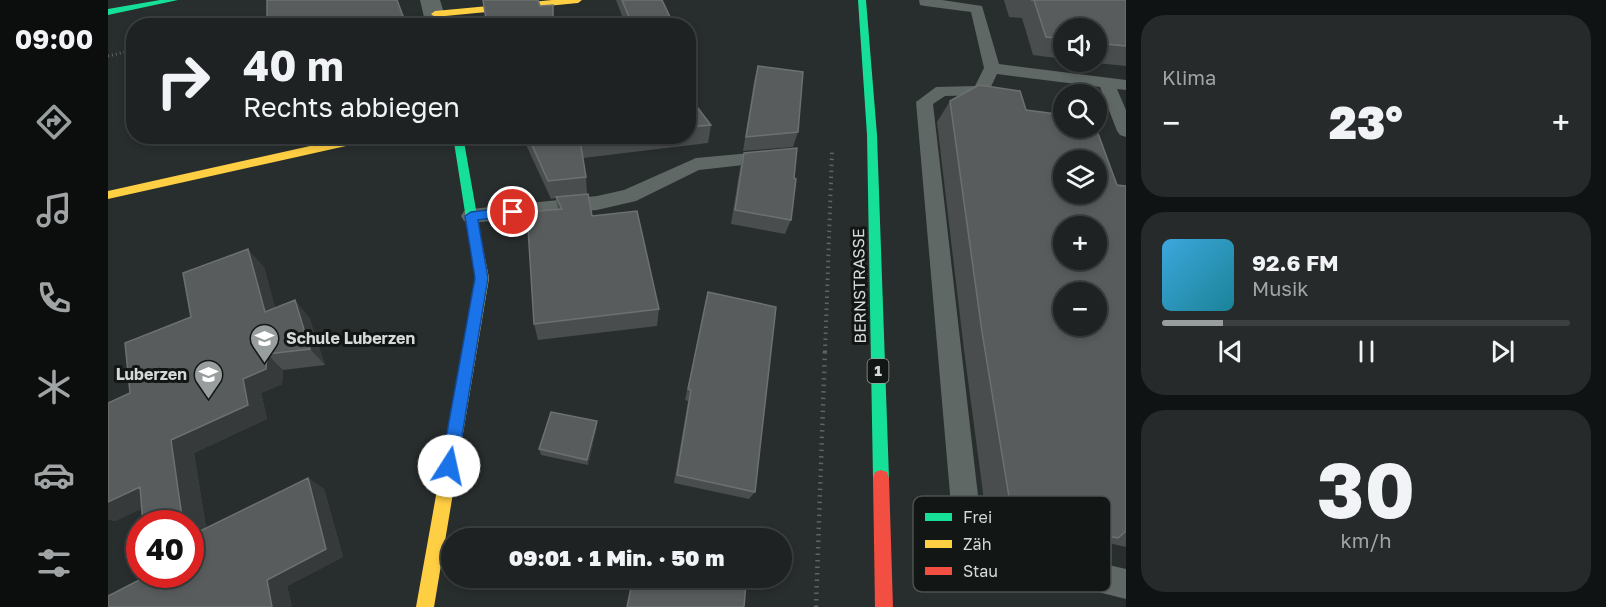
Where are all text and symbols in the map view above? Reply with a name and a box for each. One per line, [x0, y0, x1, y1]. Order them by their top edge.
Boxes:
map controls [1053, 18, 1107, 336]
button: sound [1053, 18, 1107, 72]
text: 09:00 [15, 23, 93, 55]
text: 40 m [243, 40, 344, 90]
icon: right [144, 42, 222, 120]
text: Klima [1162, 65, 1216, 89]
button: search [1053, 84, 1107, 138]
text: Rechts abbiegen [243, 91, 460, 123]
text: 23° [1329, 95, 1403, 149]
icon: directions [33, 101, 75, 143]
text: − [1162, 103, 1180, 142]
text: + [1552, 103, 1570, 142]
button: layers [1053, 150, 1107, 204]
pin [487, 186, 538, 237]
icon: music [33, 189, 75, 231]
icon: arrive [496, 195, 529, 228]
button: + [1053, 216, 1107, 270]
street label: BERNSTRASSE [848, 228, 870, 344]
text: 92.6 FM [1252, 249, 1339, 276]
text: Musik [1252, 276, 1309, 300]
icon: phone [33, 277, 75, 319]
button: − [1053, 282, 1107, 336]
school or university icon: Schule Luberzen [249, 322, 281, 364]
place label: Schule Luberzen [286, 328, 415, 348]
icon: previous [1214, 335, 1247, 368]
icon: pause [1350, 335, 1383, 368]
icon: next [1486, 335, 1519, 368]
school or university icon: Luberzen [192, 358, 224, 400]
road number: 1 [868, 359, 888, 383]
place label: Luberzen [116, 364, 187, 384]
icon: climate [33, 366, 75, 408]
position arrow [417, 434, 481, 498]
text: 30 [1317, 442, 1415, 535]
icon: car [33, 454, 75, 496]
legend [913, 496, 1111, 592]
text: Frei [963, 507, 992, 527]
speed limit sign: 40 [126, 510, 204, 588]
text: km/h [1341, 528, 1391, 552]
text: Zäh [963, 534, 991, 554]
icon: filters [33, 542, 75, 584]
text: 09:01 · 1 Min. · 50 m [509, 544, 724, 571]
text: Stau [963, 561, 998, 581]

